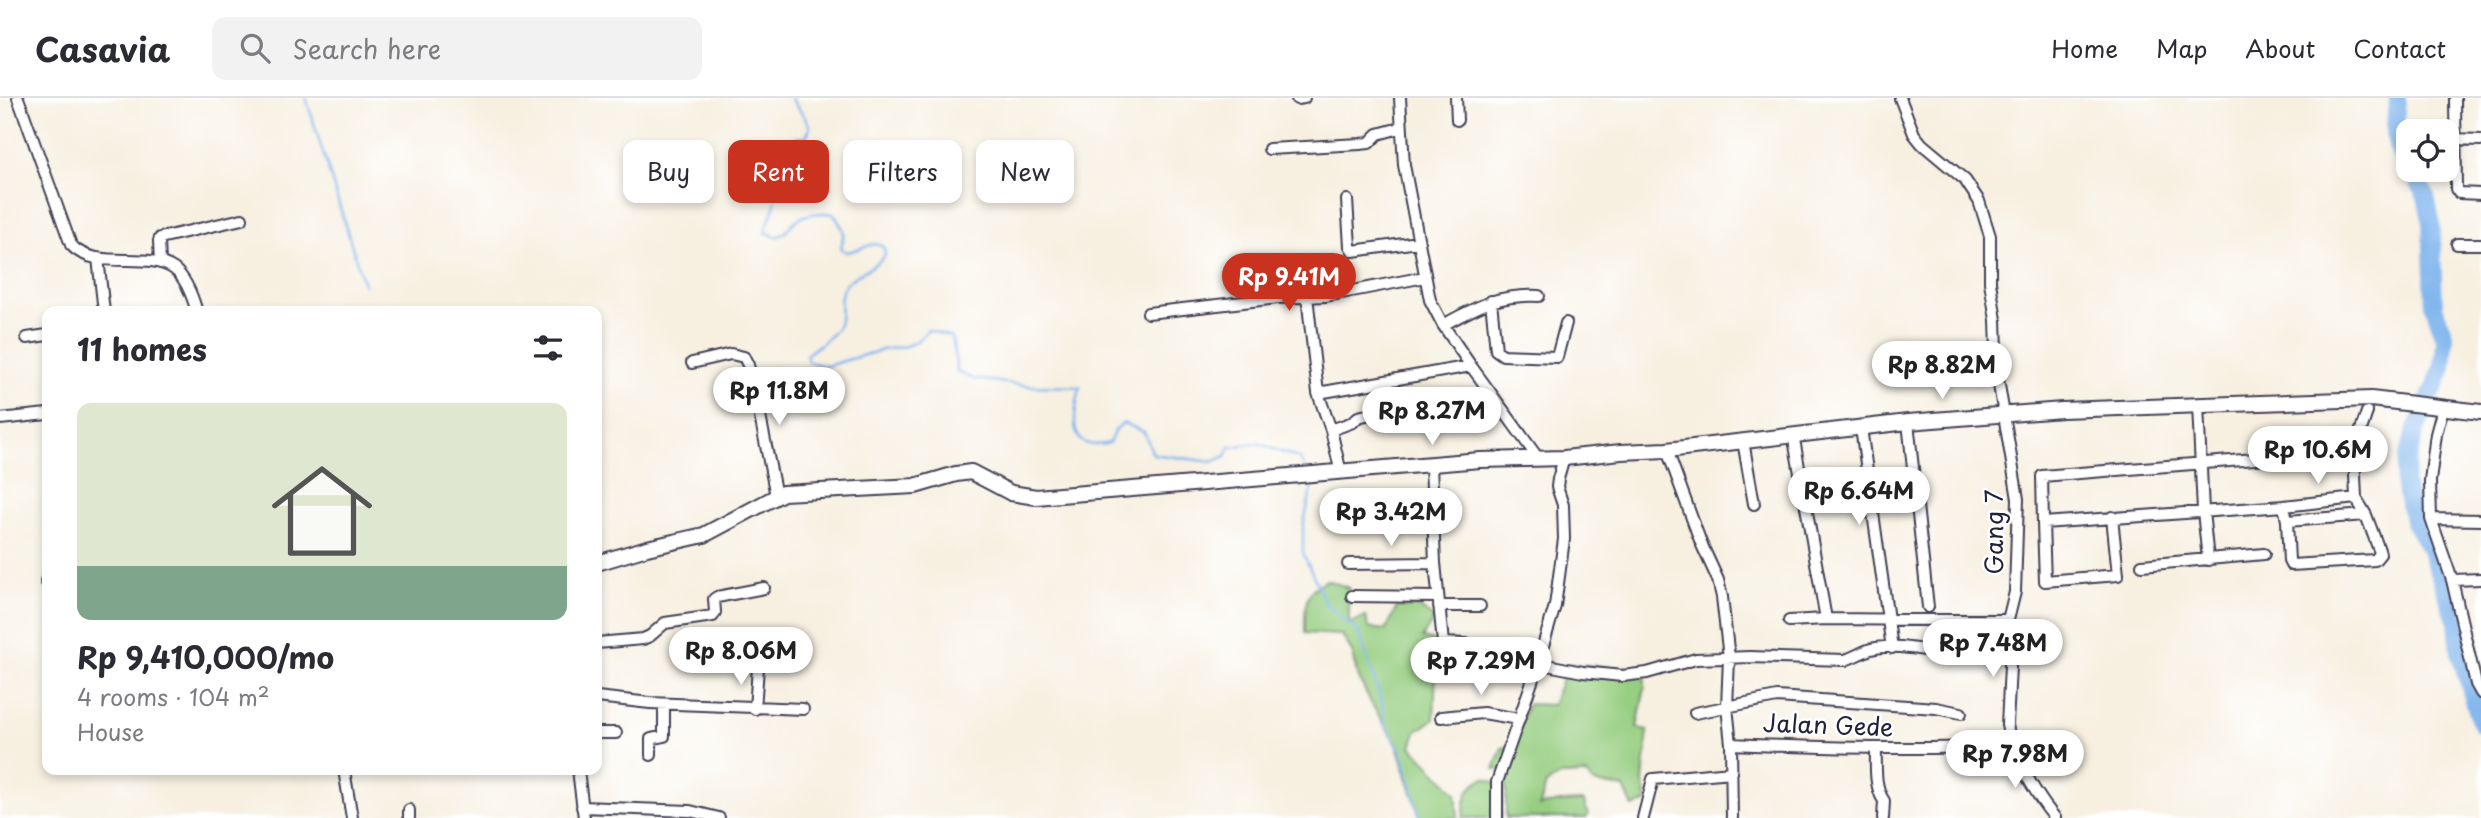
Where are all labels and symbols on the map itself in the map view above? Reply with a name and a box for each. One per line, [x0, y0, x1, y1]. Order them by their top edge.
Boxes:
pin: Rp 9.41M [1217, 254, 1361, 313]
pin: Rp 8.82M [1870, 342, 2014, 401]
pin: Rp 11.8M [707, 368, 851, 427]
pin: Rp 8.27M [1360, 388, 1504, 447]
pin: Rp 10.6M [2246, 426, 2390, 486]
pin: Rp 6.64M [1787, 468, 1931, 527]
pin: Rp 3.42M [1319, 489, 1463, 548]
street label: Gang 7 [1975, 489, 2011, 574]
pin: Rp 7.48M [1921, 620, 2065, 679]
pin: Rp 8.06M [669, 628, 813, 687]
pin: Rp 7.29M [1409, 638, 1553, 697]
street label: Jalan Gede [1762, 704, 1894, 744]
pin: Rp 7.98M [1943, 730, 2087, 790]

